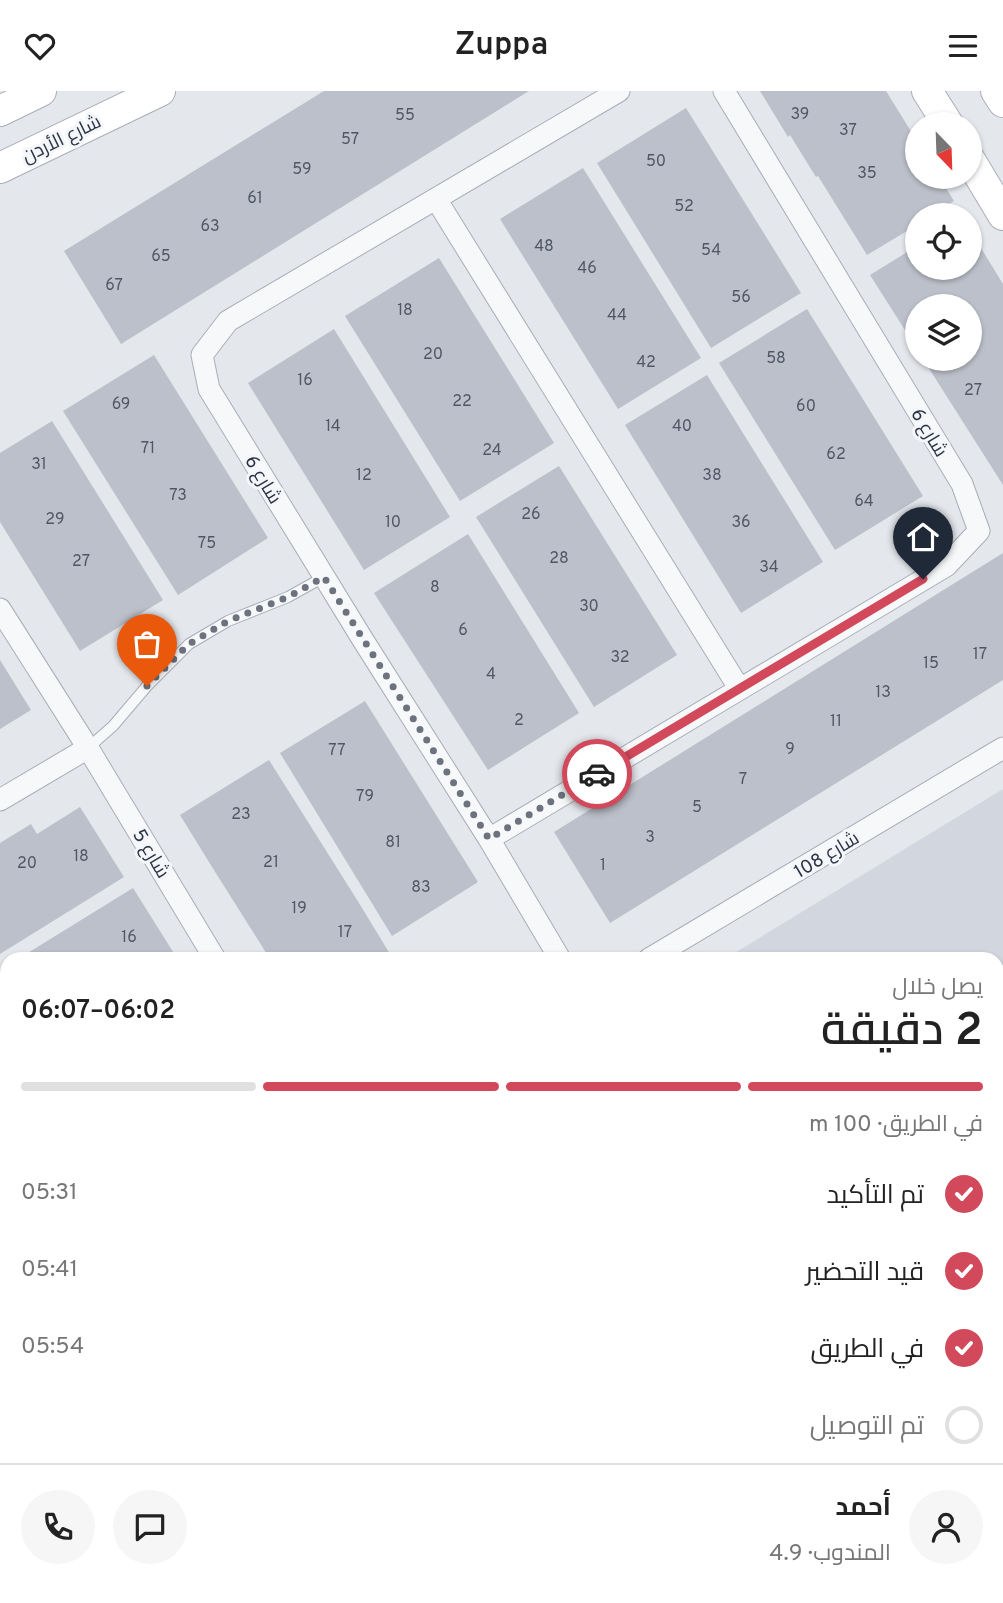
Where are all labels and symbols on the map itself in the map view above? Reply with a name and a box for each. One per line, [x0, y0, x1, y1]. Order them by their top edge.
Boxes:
house number: 39 [791, 105, 809, 125]
house number: 55 [395, 106, 415, 126]
street label: شارع الأردن [18, 110, 106, 169]
north arrow [905, 112, 982, 189]
house number: 37 [839, 121, 857, 141]
house number: 57 [341, 130, 359, 150]
house number: 50 [646, 152, 666, 172]
house number: 59 [292, 160, 312, 180]
house number: 35 [857, 164, 877, 184]
house number: 61 [247, 189, 263, 209]
house number: 52 [674, 197, 694, 217]
house number: 63 [200, 217, 220, 237]
house number: 48 [534, 237, 554, 257]
house number: 54 [701, 241, 721, 261]
house number: 65 [151, 247, 171, 267]
house number: 46 [577, 259, 597, 279]
house number: 67 [105, 276, 123, 296]
house number: 56 [731, 288, 751, 308]
house number: 18 [397, 301, 413, 321]
house number: 44 [607, 306, 627, 326]
house number: 20 [423, 345, 443, 365]
house number: 58 [766, 349, 786, 369]
house number: 42 [636, 353, 656, 373]
house number: 16 [297, 371, 313, 391]
house number: 27 [964, 381, 982, 401]
house number: 22 [452, 392, 472, 412]
house number: 69 [112, 395, 130, 415]
house number: 60 [796, 397, 816, 417]
street label: شارع 6 [904, 404, 952, 462]
house number: 14 [325, 417, 341, 437]
house number: 40 [672, 417, 692, 437]
house number: 71 [141, 439, 155, 459]
house number: 24 [482, 441, 502, 461]
house number: 62 [826, 445, 846, 465]
street label: شارع 6 [238, 451, 286, 509]
house number: 31 [31, 455, 47, 475]
house number: 12 [356, 466, 372, 486]
house number: 38 [702, 466, 722, 486]
house number: 73 [169, 486, 187, 506]
house number: 64 [854, 492, 874, 512]
house number: 26 [521, 505, 541, 525]
pin [893, 507, 953, 579]
house number: 29 [45, 510, 65, 530]
house number: 10 [385, 513, 401, 533]
house number: 36 [731, 513, 751, 533]
house number: 75 [198, 534, 216, 554]
house number: 28 [549, 549, 569, 569]
house number: 27 [72, 552, 90, 572]
house number: 34 [759, 558, 779, 578]
house number: 8 [430, 578, 440, 598]
house number: 30 [579, 597, 599, 617]
pin [117, 614, 177, 686]
house number: 6 [458, 621, 468, 641]
house number: 17 [973, 645, 987, 665]
house number: 32 [610, 648, 630, 668]
house number: 15 [923, 654, 939, 674]
house number: 4 [486, 665, 496, 685]
house number: 13 [875, 683, 891, 703]
house number: 2 [514, 711, 524, 731]
house number: 11 [830, 712, 842, 732]
courier [562, 739, 632, 809]
house number: 9 [785, 740, 795, 760]
house number: 77 [328, 741, 346, 761]
house number: 7 [739, 770, 747, 790]
house number: 79 [356, 787, 374, 807]
house number: 5 [692, 798, 702, 818]
house number: 23 [231, 805, 251, 825]
street label: شارع 5 [126, 825, 174, 883]
street label: شارع 108 [790, 827, 864, 885]
house number: 3 [645, 828, 655, 848]
house number: 81 [385, 833, 401, 853]
house number: 18 [73, 847, 89, 867]
house number: 21 [263, 853, 279, 873]
house number: 20 [17, 854, 37, 874]
house number: 1 [600, 856, 606, 876]
house number: 83 [411, 878, 431, 898]
house number: 19 [291, 899, 307, 919]
house number: 17 [338, 923, 352, 943]
house number: 16 [121, 928, 137, 948]

